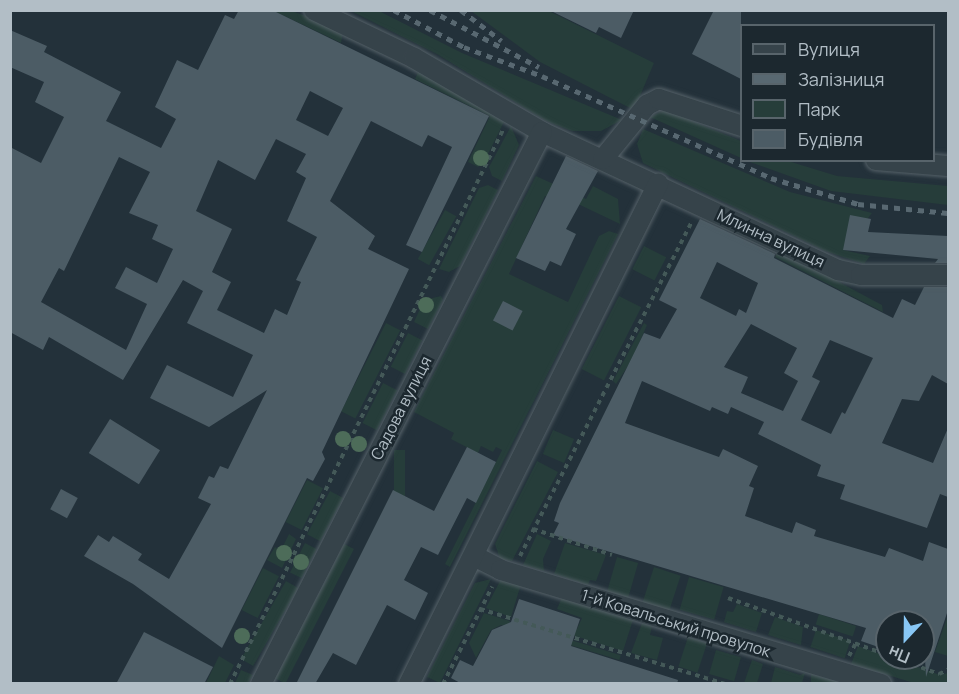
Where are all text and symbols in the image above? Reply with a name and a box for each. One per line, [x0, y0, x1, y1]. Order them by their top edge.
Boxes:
legend [740, 24, 935, 162]
text: Вулиця [798, 37, 860, 61]
text: Залізниця [798, 67, 884, 91]
text: Парк [798, 97, 840, 121]
text: Будівля [798, 127, 863, 151]
street label: Млинна вулиця [714, 205, 828, 271]
street label: Садова вулиця [367, 353, 435, 463]
street label: 1-й Ковальський провулок [579, 585, 773, 661]
north arrow [875, 610, 935, 670]
text: Пн [885, 641, 913, 669]

